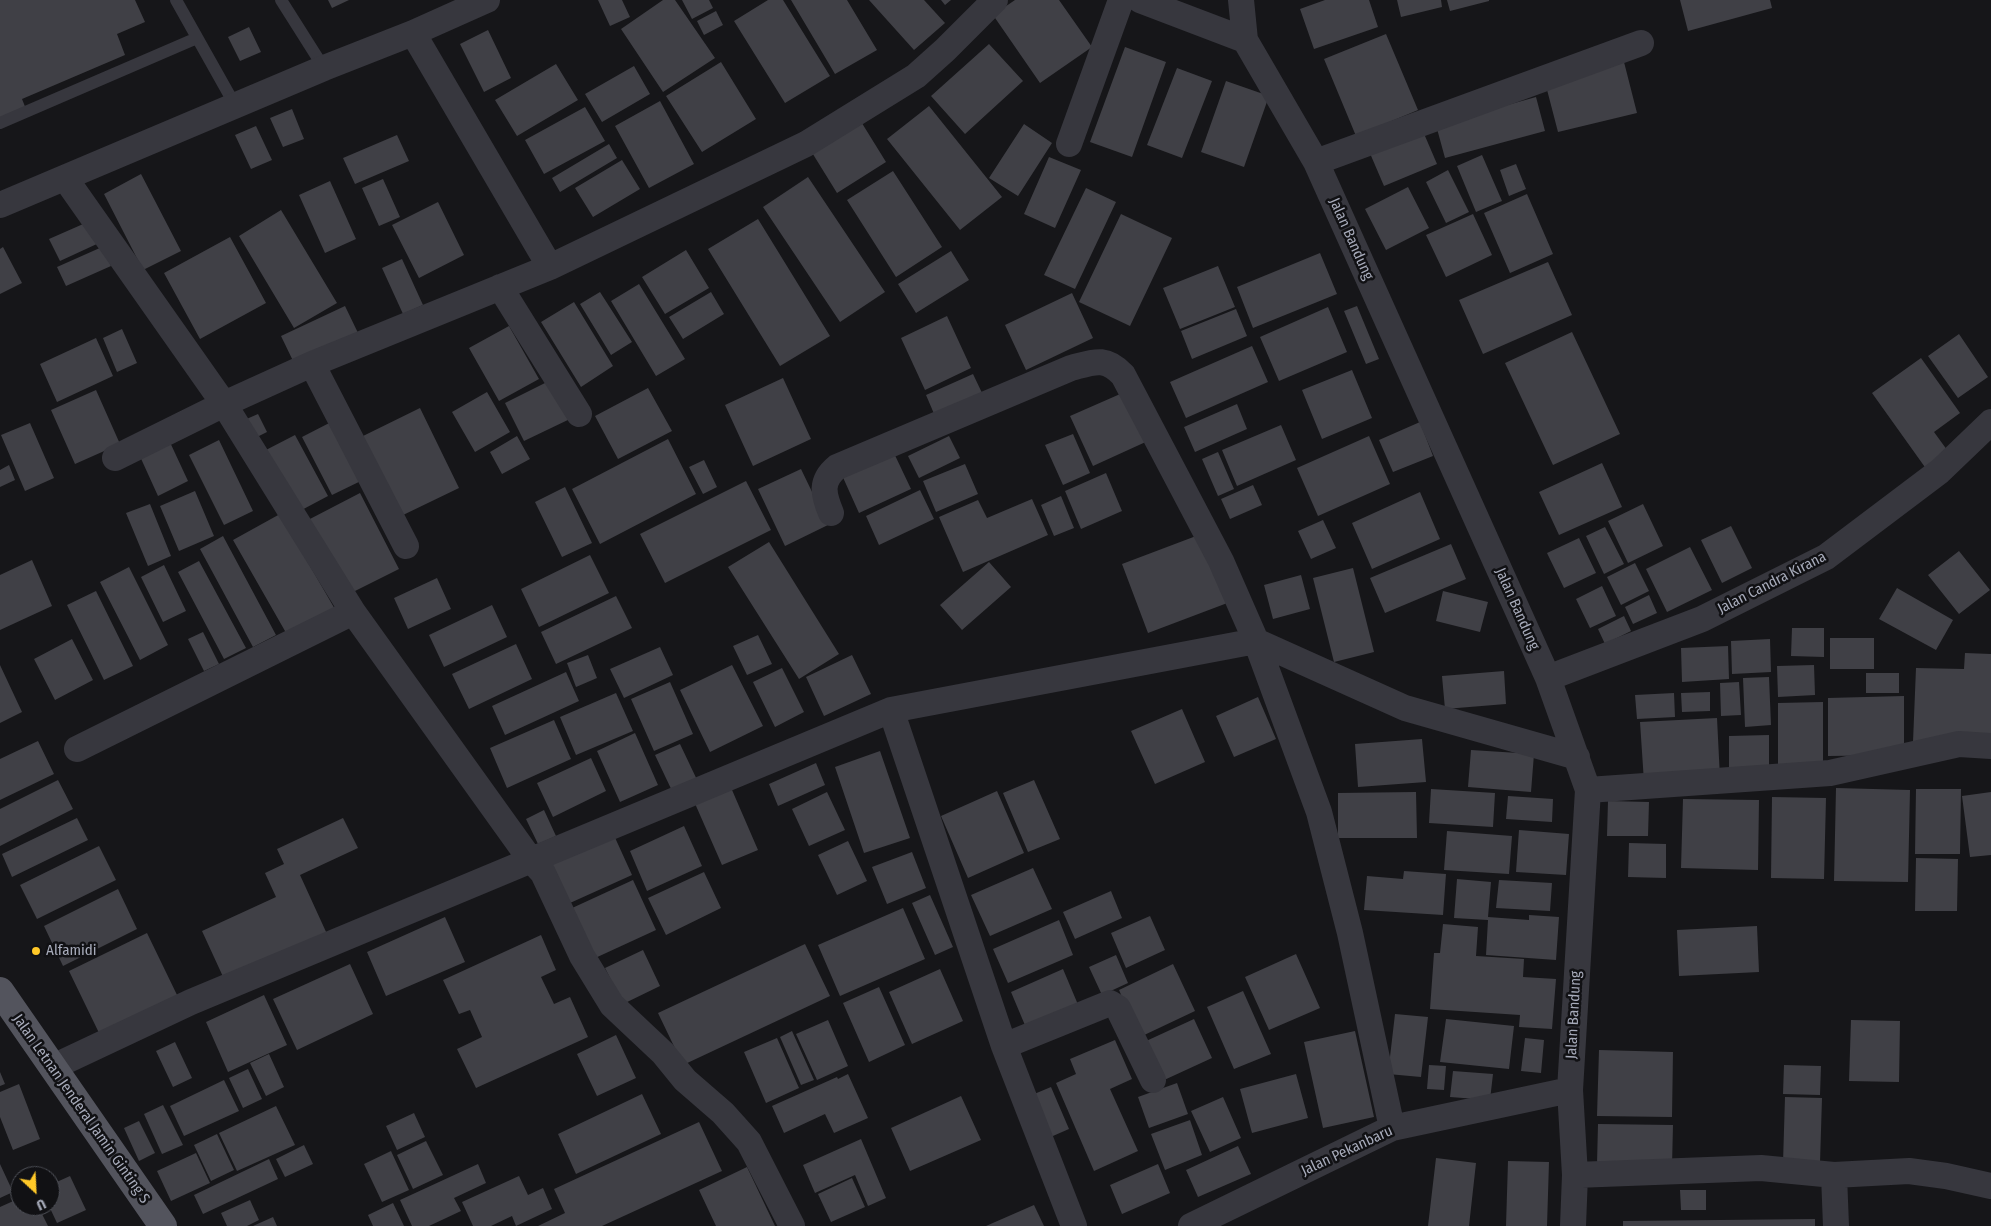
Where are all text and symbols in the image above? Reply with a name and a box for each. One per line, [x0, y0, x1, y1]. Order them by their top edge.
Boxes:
street label: Jalan Bandung [1325, 195, 1377, 283]
street label: Jalan Candra Kirana [1715, 548, 1829, 618]
street label: Jalan Bandung [1491, 565, 1543, 653]
place label: Alfamidi [46, 942, 97, 960]
marker: Alfamidi [30, 945, 42, 957]
street label: Jalan Bandung [1563, 970, 1585, 1060]
street label: Jalan Letnan Jenderal Jamin Ginting S [9, 1011, 153, 1207]
street label: Jalan Pekanbaru [1298, 1122, 1396, 1180]
north arrow [10, 1166, 60, 1216]
text: U [34, 1195, 48, 1214]

